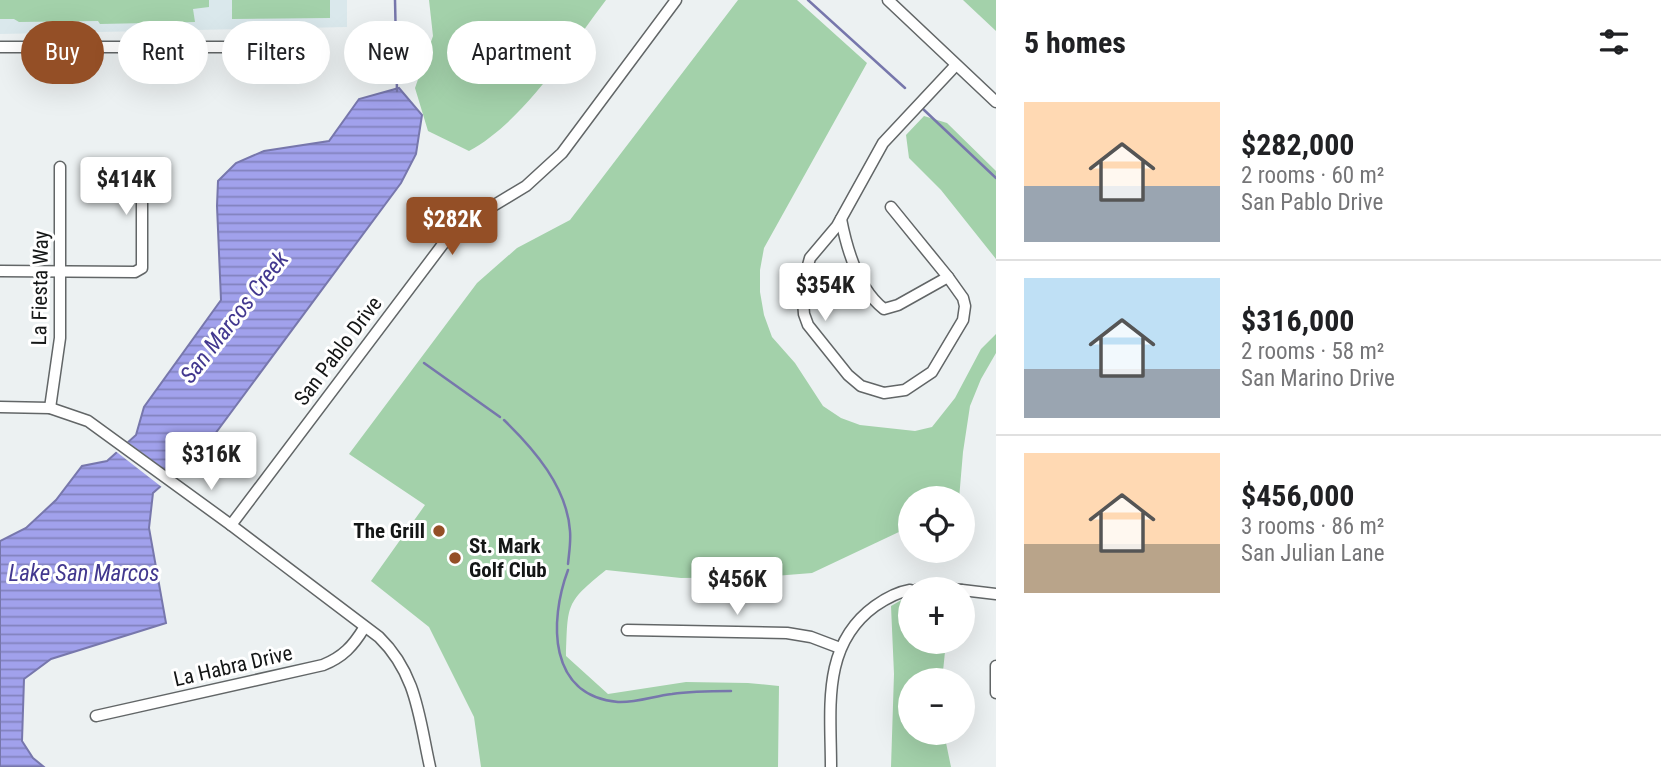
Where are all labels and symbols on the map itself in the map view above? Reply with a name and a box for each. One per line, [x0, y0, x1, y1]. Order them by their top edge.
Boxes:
pin: $414K [77, 158, 175, 217]
pin: $282K [403, 198, 501, 257]
street label: La Fiesta Way [27, 230, 53, 346]
water label: San Marcos Creek [175, 245, 295, 388]
pin: $354K [776, 264, 874, 323]
street label: San Pablo Drive [289, 292, 387, 410]
pin: $316K [162, 433, 260, 492]
place label: The Grill [353, 519, 425, 543]
marker: The Grill [431, 523, 447, 539]
place label: St. Mark Golf Club [469, 534, 547, 582]
marker: St. Mark Golf Club [447, 550, 463, 566]
pin: $456K [688, 558, 786, 617]
water label: Lake San Marcos [9, 560, 159, 587]
street label: La Habra Drive [171, 641, 295, 691]

